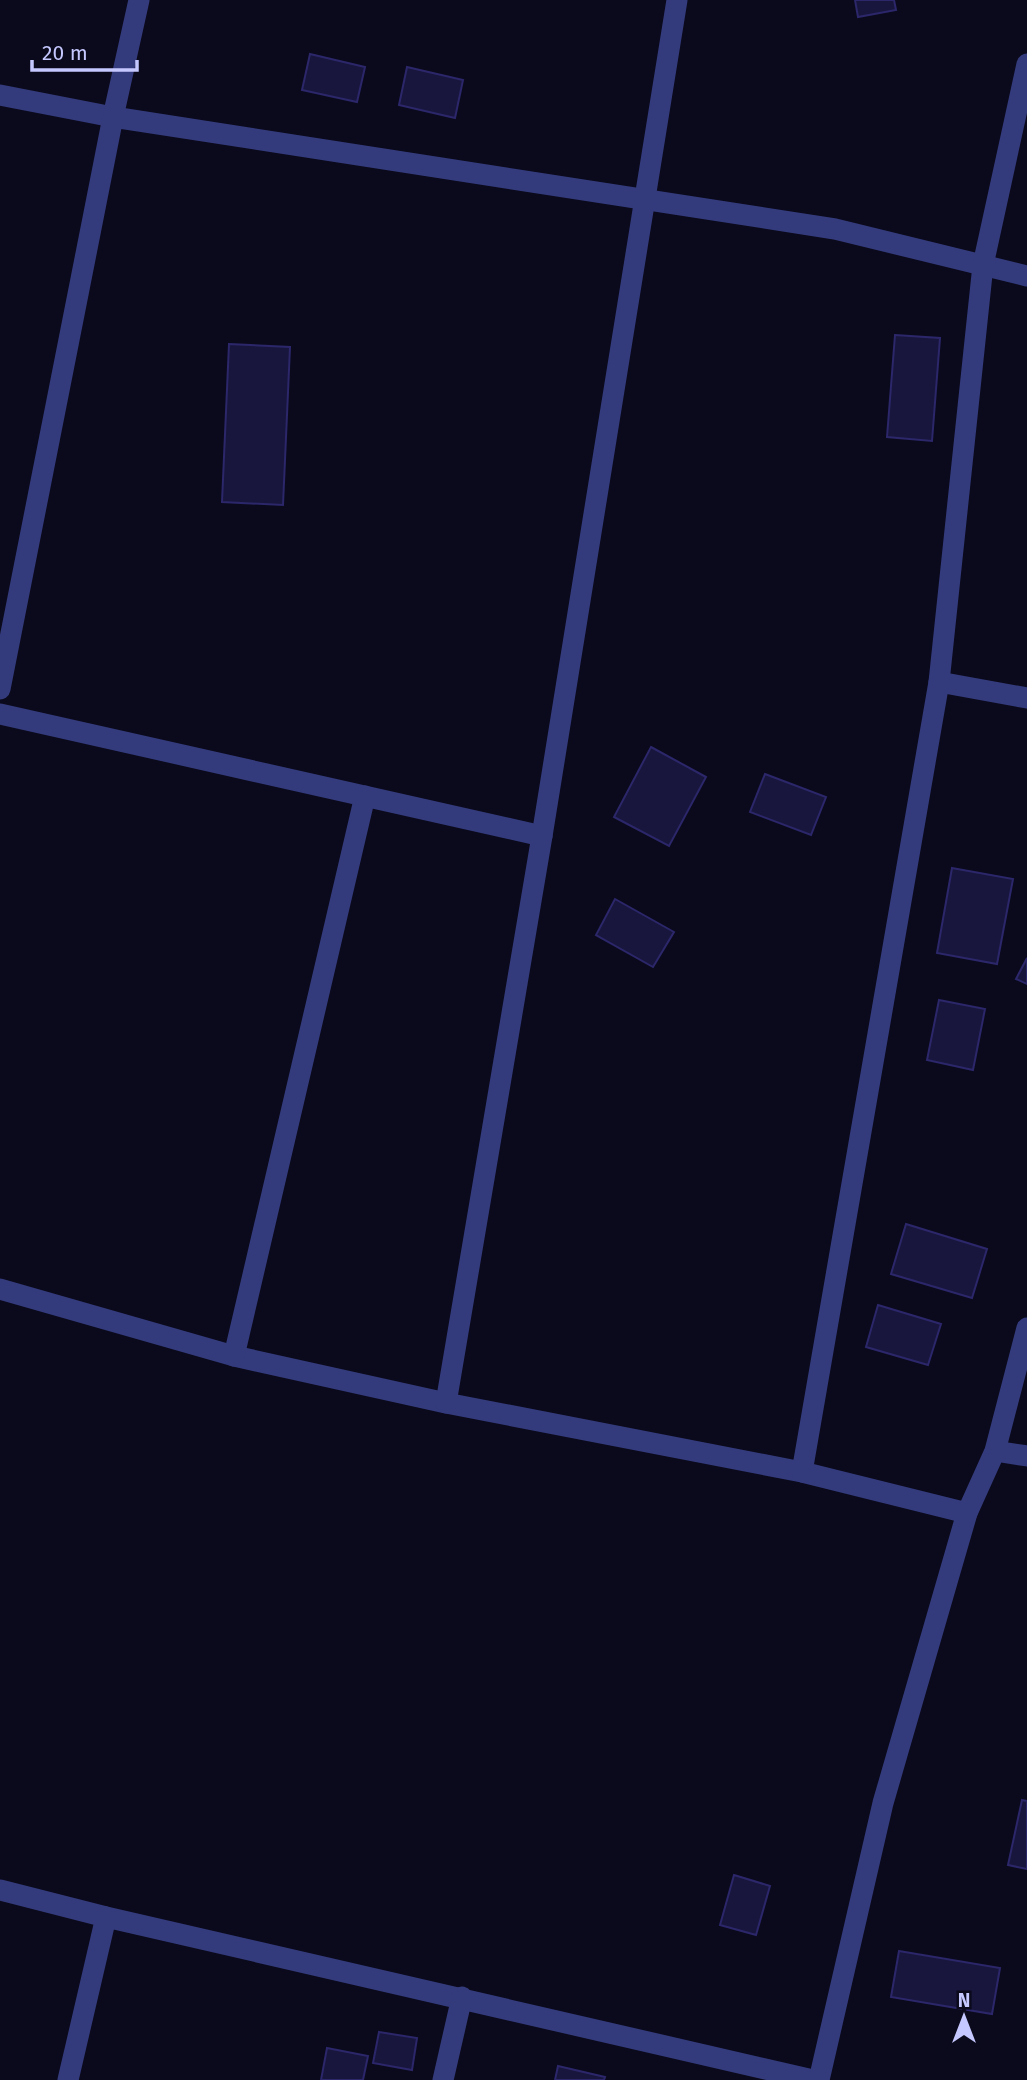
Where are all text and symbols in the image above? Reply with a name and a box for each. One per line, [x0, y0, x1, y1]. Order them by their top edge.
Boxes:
scale bar [32, 28, 136, 72]
text: 20 m [42, 40, 88, 66]
north arrow [929, 1982, 999, 2052]
text: N [958, 1989, 970, 2012]

